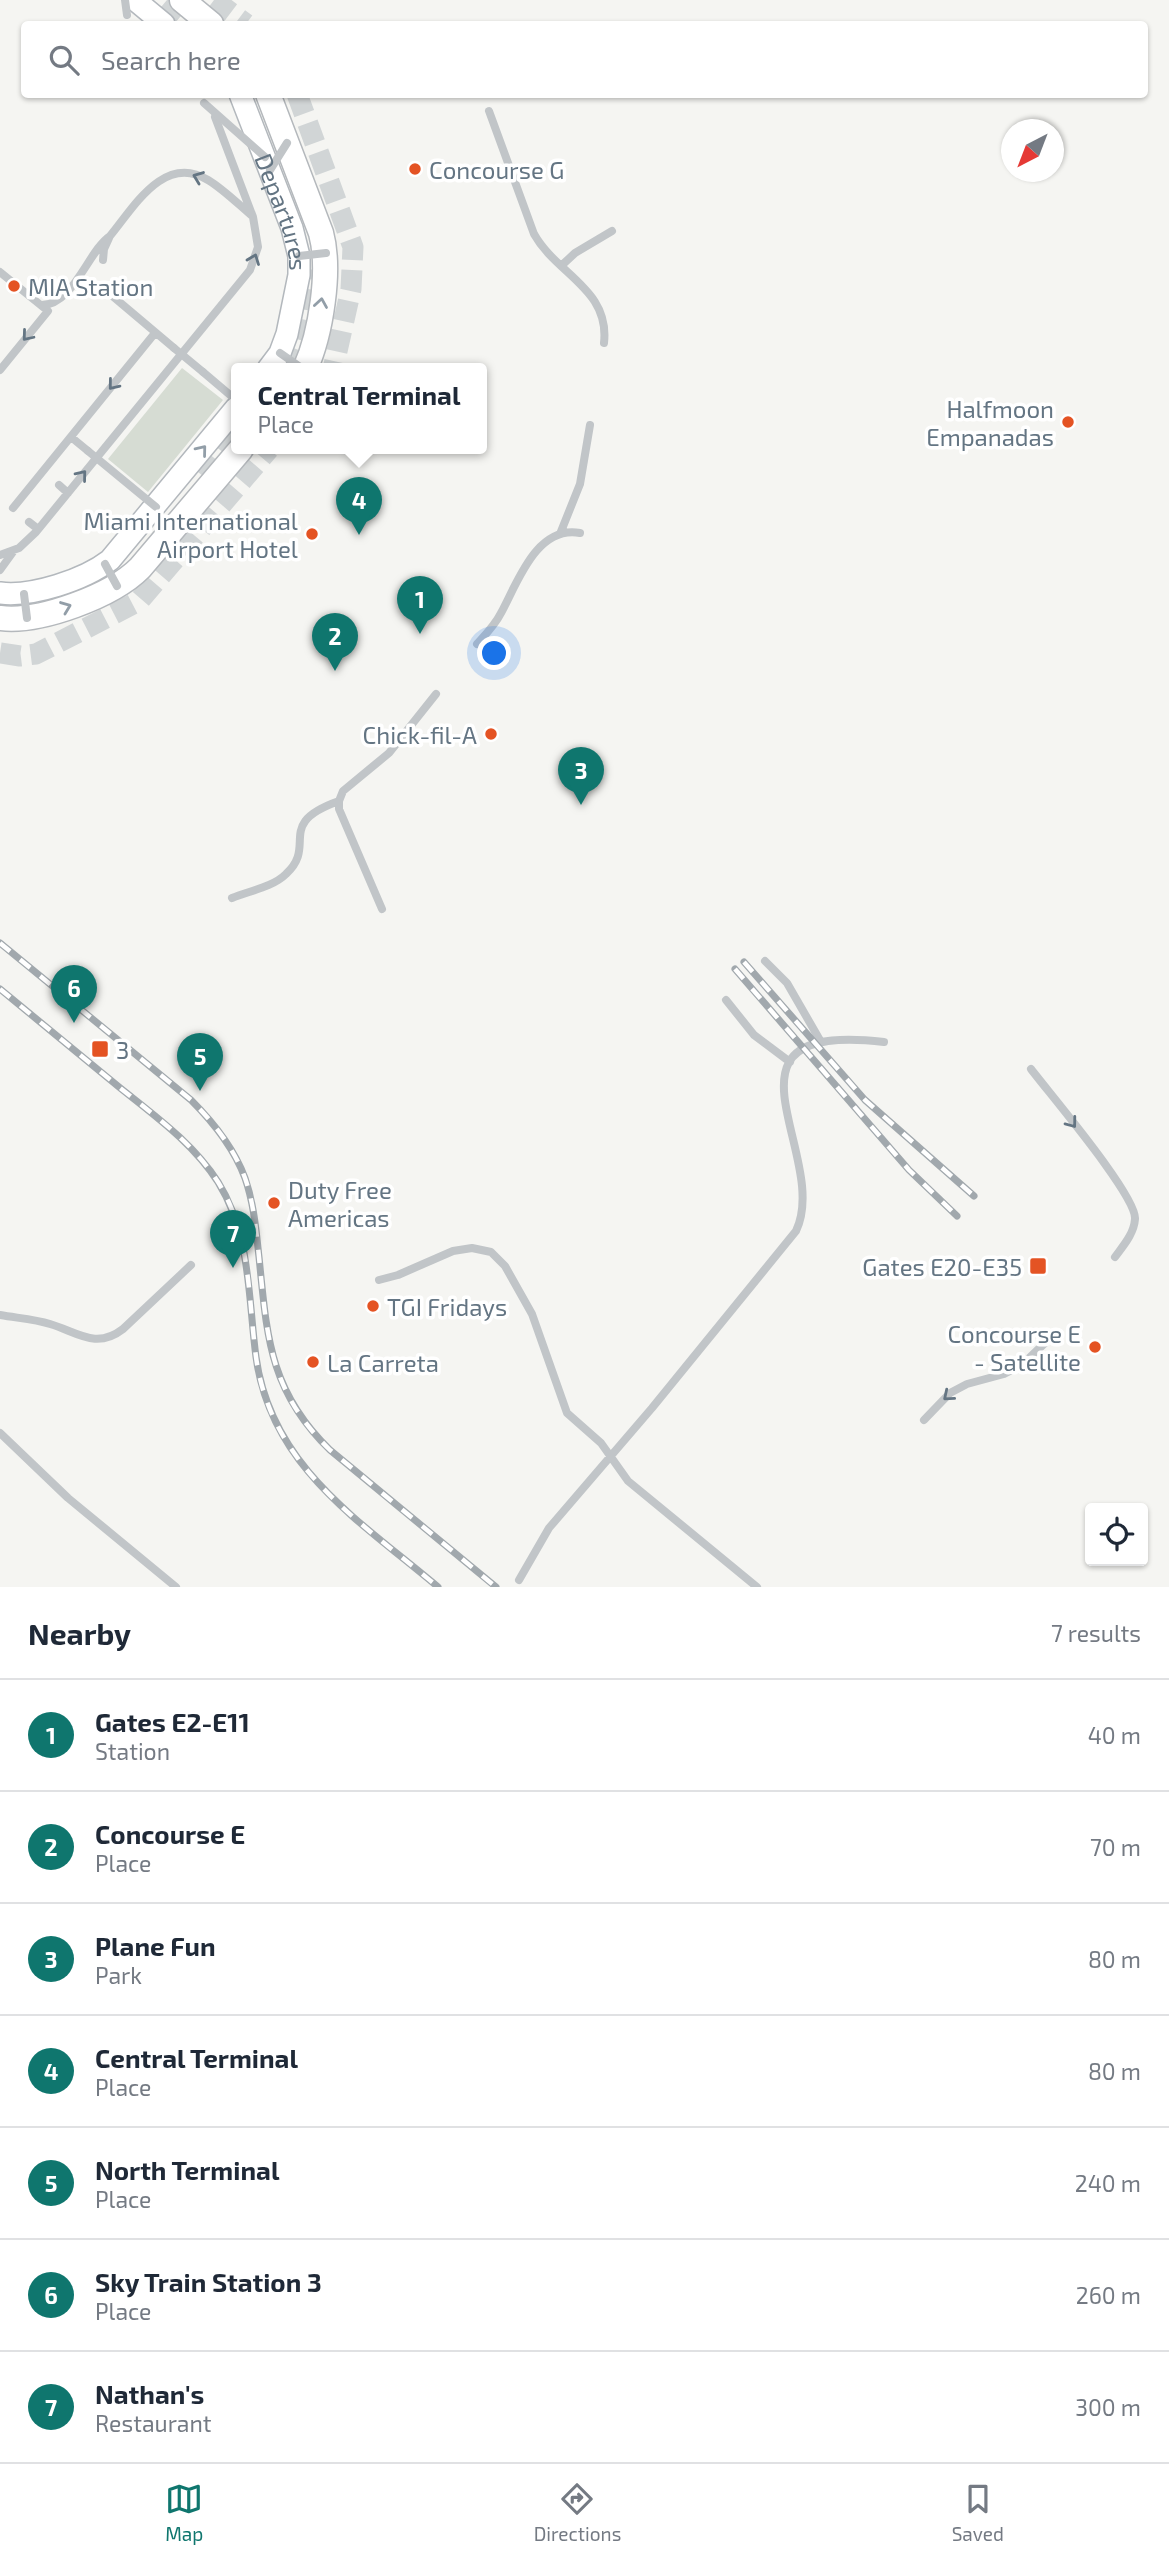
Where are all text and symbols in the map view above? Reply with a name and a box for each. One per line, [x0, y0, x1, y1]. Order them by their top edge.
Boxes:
search box [21, 21, 1148, 98]
icon: search [45, 41, 83, 79]
text: Search here [101, 44, 241, 75]
north arrow [1001, 119, 1064, 182]
street label: Departures [250, 149, 314, 271]
place label: Concourse G [429, 155, 564, 184]
marker: Concourse G [407, 161, 423, 177]
one-way arrow [193, 171, 205, 185]
one-way arrow [245, 254, 259, 266]
place label: MIA Station [28, 272, 153, 301]
marker: MIA Station [6, 278, 22, 294]
one-way arrow [313, 297, 328, 309]
one-way arrow [22, 329, 35, 341]
popup [231, 363, 487, 454]
one-way arrow [109, 377, 121, 390]
text: Central Terminal [258, 379, 460, 410]
place label: Halfmoon Empanadas [926, 394, 1054, 451]
text: Place [258, 410, 314, 438]
marker: Halfmoon Empanadas [1060, 414, 1076, 430]
one-way arrow [194, 446, 206, 459]
one-way arrow [74, 471, 87, 483]
pin: 4 [336, 477, 382, 535]
place label: Miami International Airport Hotel [84, 506, 298, 563]
marker: Miami International Airport Hotel [304, 526, 320, 542]
pin: 1 [397, 576, 443, 634]
one-way arrow [60, 601, 72, 615]
pin: 2 [312, 613, 358, 671]
your location [477, 636, 511, 670]
place label: Chick-fil-A [363, 720, 477, 749]
marker: Chick-fil-A [483, 726, 499, 742]
pin: 3 [558, 747, 604, 805]
pin: 6 [51, 965, 97, 1023]
pin: 5 [177, 1033, 223, 1091]
place label: 3 [116, 1035, 129, 1064]
marker: 3 [90, 1039, 110, 1059]
one-way arrow [1064, 1115, 1077, 1127]
place label: Duty Free Americas [288, 1175, 392, 1232]
marker: Duty Free Americas [266, 1195, 282, 1211]
pin: 7 [210, 1210, 256, 1268]
place label: Gates E20-E35 [862, 1252, 1022, 1281]
marker: Gates E20-E35 [1028, 1256, 1048, 1276]
place label: TGI Fridays [387, 1292, 507, 1321]
marker: TGI Fridays [365, 1298, 381, 1314]
place label: Concourse E - Satellite [947, 1319, 1081, 1376]
marker: Concourse E - Satellite [1087, 1339, 1103, 1355]
place label: La Carreta [327, 1348, 439, 1377]
marker: La Carreta [305, 1354, 321, 1370]
one-way arrow [943, 1388, 956, 1400]
map controls [1085, 1503, 1148, 1566]
button: locate [1085, 1503, 1148, 1566]
text: Nearby [28, 1615, 131, 1651]
text: 7 results [1051, 1619, 1141, 1647]
text: Gates E2-E11 [95, 1706, 250, 1737]
text: 1 [46, 1721, 56, 1749]
text: 40 m [1088, 1721, 1141, 1749]
text: Station [95, 1737, 170, 1765]
text: Concourse E [95, 1818, 245, 1849]
text: 2 [44, 1833, 58, 1861]
text: 70 m [1090, 1833, 1141, 1861]
text: Place [95, 1849, 151, 1877]
text: Plane Fun [95, 1930, 216, 1961]
text: 3 [44, 1945, 58, 1973]
text: 80 m [1088, 1945, 1141, 1973]
text: Park [95, 1961, 142, 1989]
text: Central Terminal [95, 2042, 298, 2073]
text: 4 [44, 2057, 58, 2085]
text: 80 m [1088, 2057, 1141, 2085]
text: Place [95, 2073, 151, 2101]
text: North Terminal [95, 2154, 279, 2185]
text: 5 [45, 2169, 57, 2197]
text: 240 m [1075, 2169, 1141, 2197]
text: Place [95, 2185, 151, 2213]
text: Sky Train Station 3 [95, 2266, 322, 2297]
text: 6 [44, 2281, 58, 2309]
text: 260 m [1076, 2281, 1141, 2309]
text: Place [95, 2297, 151, 2325]
text: Nathan's [95, 2378, 204, 2409]
text: 7 [45, 2393, 57, 2421]
text: 300 m [1075, 2393, 1141, 2421]
text: Restaurant [95, 2409, 212, 2437]
tab: Map [165, 2480, 203, 2545]
tab: Directions [534, 2480, 621, 2545]
tab: Saved [952, 2480, 1004, 2545]

